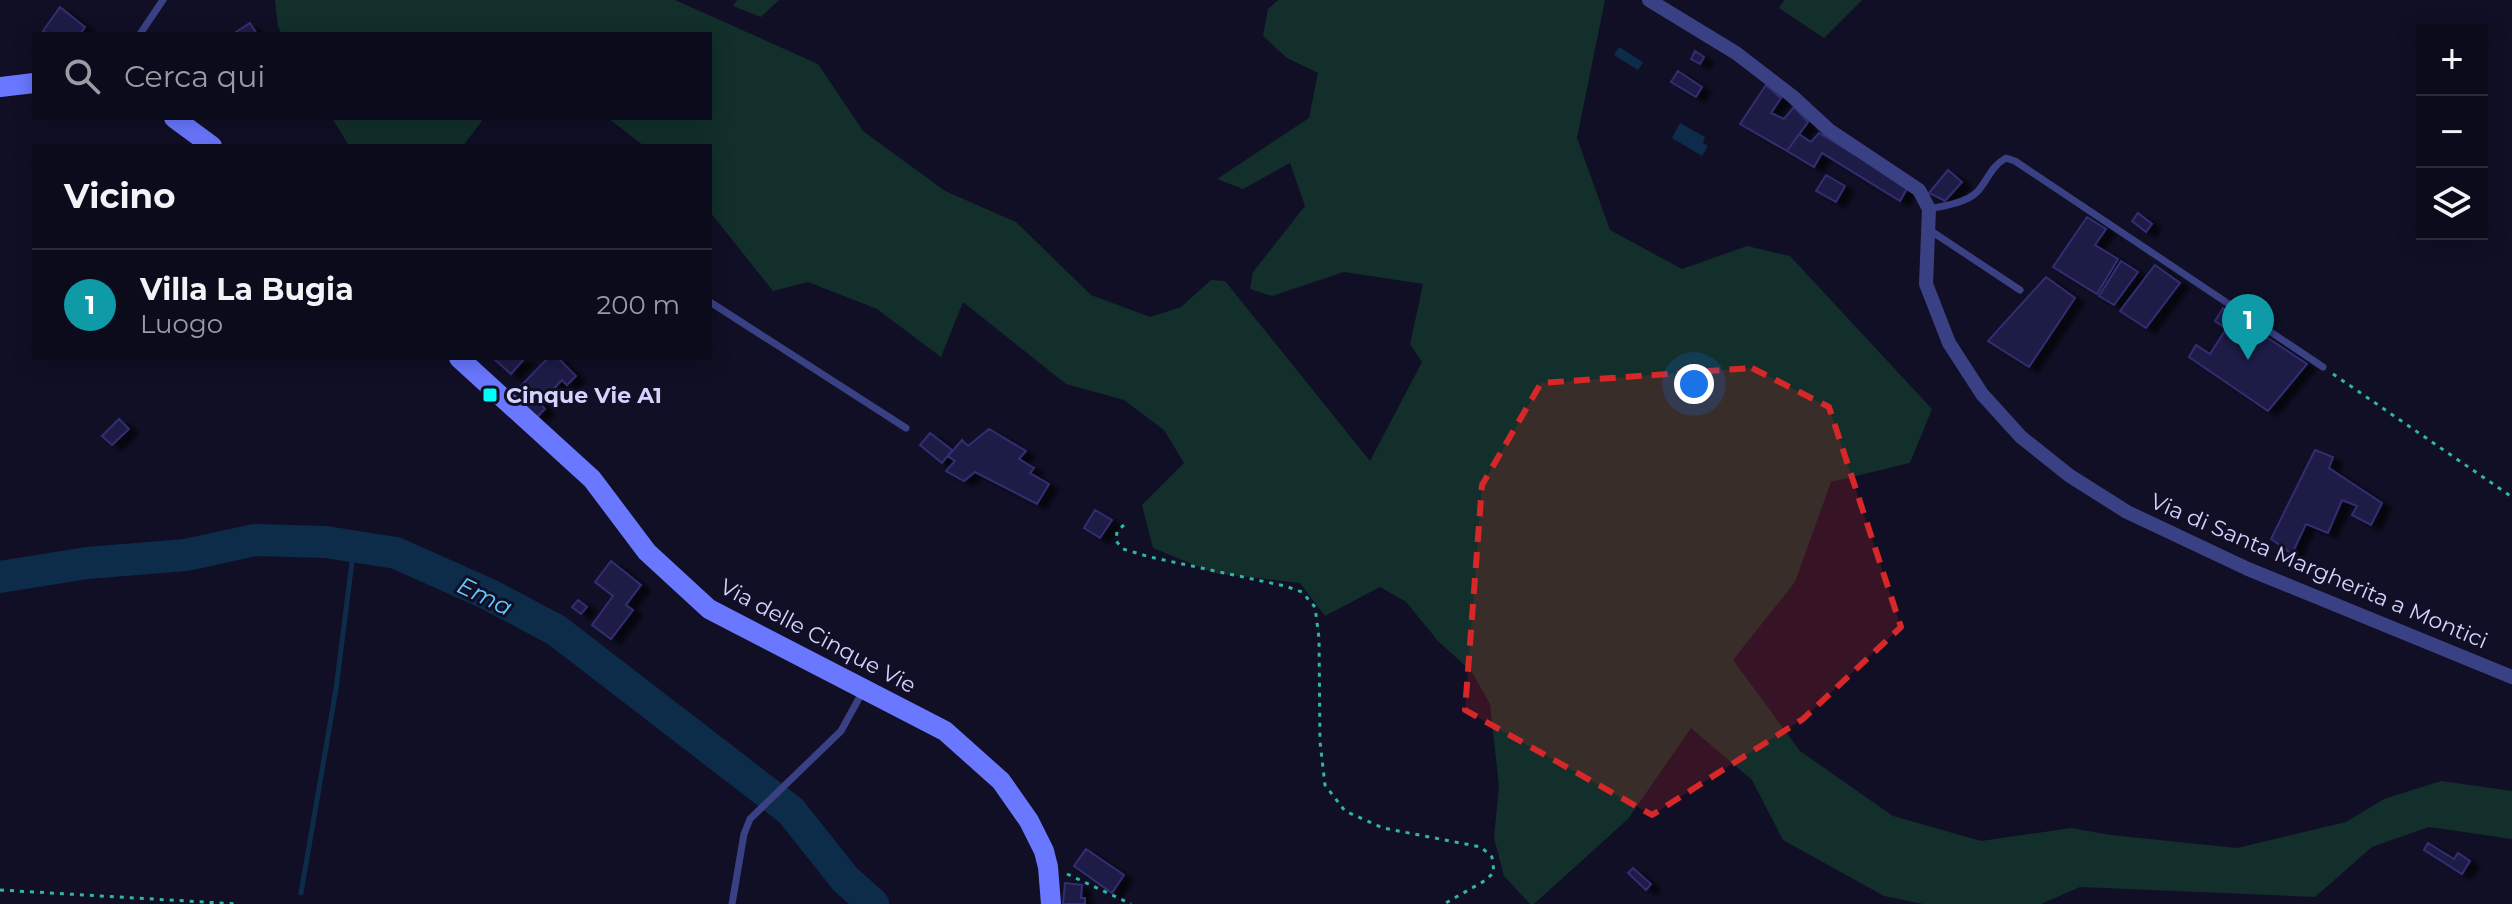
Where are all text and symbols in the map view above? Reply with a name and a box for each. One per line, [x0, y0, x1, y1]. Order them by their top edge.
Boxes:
map controls [2416, 24, 2488, 240]
button: + [2416, 24, 2488, 96]
search box [32, 32, 712, 120]
icon: search [60, 54, 104, 98]
text: Cerca qui [124, 58, 265, 95]
button: − [2416, 96, 2488, 168]
button: layers [2416, 168, 2488, 240]
text: Vicino [64, 175, 176, 217]
text: Villa La Bugia [140, 271, 354, 308]
text: 1 [85, 289, 95, 321]
text: 200 m [596, 289, 680, 321]
pin: 1 [2222, 294, 2274, 360]
text: Luogo [140, 308, 223, 340]
your location [1674, 364, 1714, 404]
place label: Cinque Vie A1 [506, 382, 662, 409]
marker: Cinque Vie A1 [481, 386, 499, 404]
street label: Via di Santa Margherita a Montici [2146, 488, 2492, 654]
water label: Ema [453, 570, 517, 622]
street label: Via delle Cinque Vie [715, 573, 921, 699]

